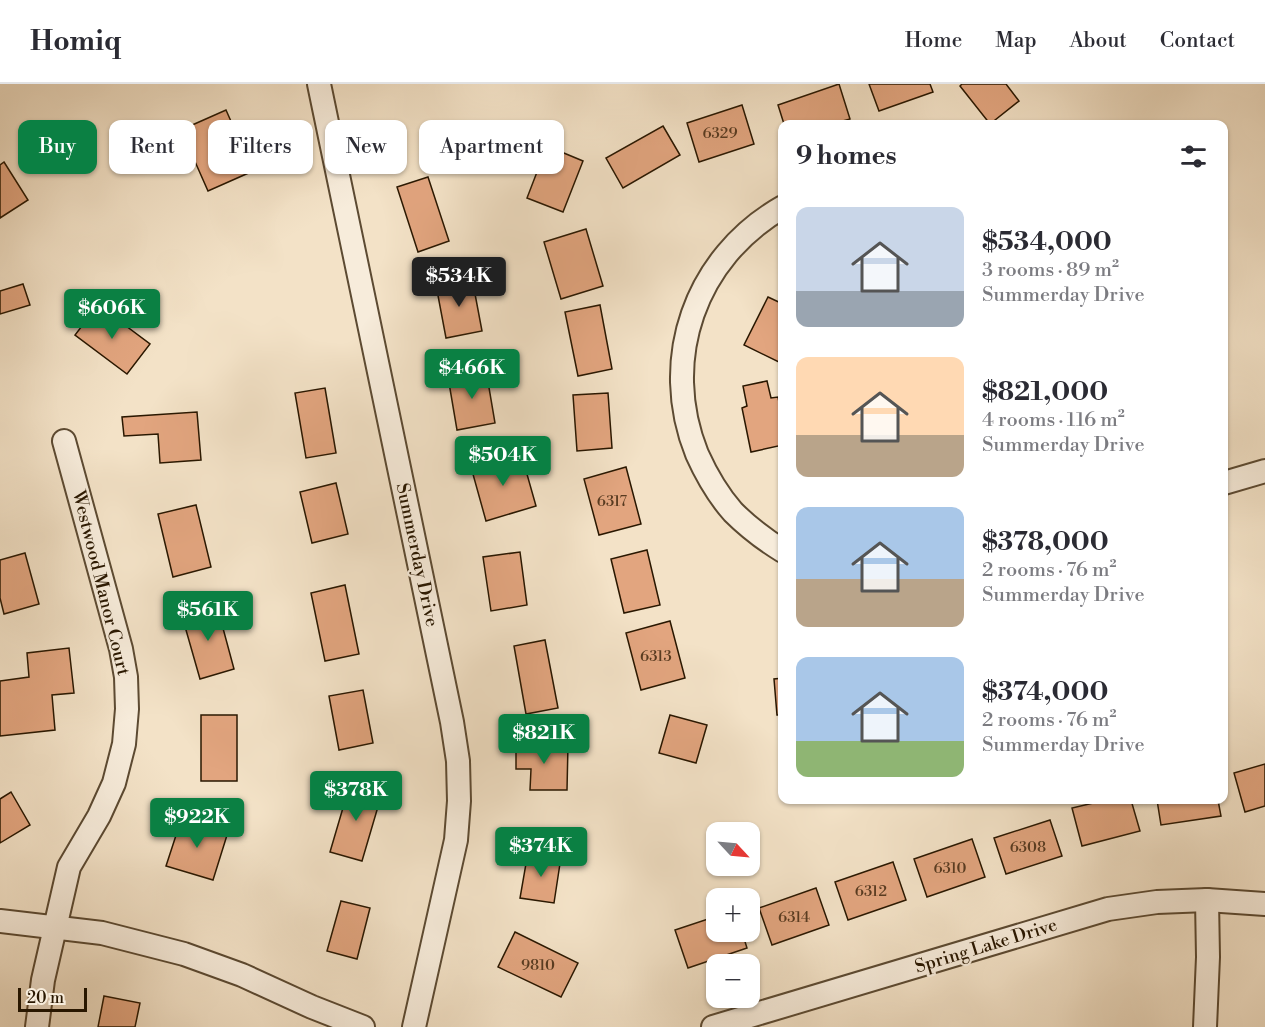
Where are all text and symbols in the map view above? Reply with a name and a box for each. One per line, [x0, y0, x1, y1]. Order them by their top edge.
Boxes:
text: Homiq [30, 24, 121, 59]
text: Home [905, 28, 962, 54]
text: Map [995, 28, 1037, 54]
text: About [1070, 28, 1127, 54]
text: Contact [1160, 28, 1235, 54]
chip: Buy [18, 120, 97, 174]
chip: Rent [109, 120, 196, 174]
chip: Filters [208, 120, 313, 174]
chip: New [325, 120, 407, 174]
chip: Apartment [419, 120, 564, 174]
house number: 6329 [702, 124, 738, 143]
text: 9 homes [796, 140, 897, 172]
icon: filters [1177, 140, 1210, 173]
text: $534,000 [982, 226, 1112, 258]
icon: home [844, 231, 916, 303]
pin: $534K [417, 257, 501, 308]
text: 3 rooms · 89 m² [982, 258, 1119, 283]
text: $534K [426, 264, 492, 289]
text: Summerday Drive [982, 283, 1145, 308]
pin: $606K [70, 289, 154, 340]
text: $606K [78, 296, 146, 321]
pin: $466K [430, 349, 514, 400]
text: $466K [439, 356, 505, 381]
text: $821,000 [982, 376, 1108, 408]
icon: home [844, 381, 916, 453]
text: 4 rooms · 116 m² [982, 408, 1125, 433]
text: Summerday Drive [982, 433, 1145, 458]
pin: $504K [461, 436, 545, 487]
text: $504K [469, 443, 537, 468]
street label: Summerday Drive [391, 481, 443, 629]
street label: Westwood Manor Court [67, 487, 135, 678]
house number: 6317 [597, 492, 628, 511]
text: $378,000 [982, 526, 1109, 558]
icon: home [844, 531, 916, 603]
text: 2 rooms · 76 m² [982, 558, 1116, 583]
text: Summerday Drive [982, 583, 1145, 608]
pin: $561K [166, 591, 250, 642]
text: $561K [177, 598, 239, 623]
house number: 6313 [640, 647, 672, 666]
text: $374,000 [982, 676, 1108, 708]
icon: home [844, 681, 916, 753]
text: 2 rooms · 76 m² [982, 708, 1116, 733]
pin: $821K [502, 714, 586, 765]
text: $821K [512, 721, 576, 746]
text: Summerday Drive [982, 733, 1145, 758]
pin: $378K [314, 771, 398, 822]
text: $378K [324, 778, 388, 803]
pin: $922K [155, 798, 239, 849]
text: $922K [164, 805, 230, 830]
north arrow [706, 822, 760, 876]
map controls [706, 822, 760, 1008]
pin: $374K [499, 827, 583, 878]
text: $374K [509, 834, 573, 859]
house number: 6308 [1010, 838, 1046, 857]
house number: 6310 [934, 859, 967, 878]
house number: 6312 [855, 882, 887, 901]
button: + [706, 888, 760, 942]
house number: 6314 [778, 908, 810, 927]
street label: Spring Lake Drive [912, 913, 1060, 979]
button: − [706, 954, 760, 1008]
house number: 9810 [521, 956, 555, 975]
scale bar [18, 985, 87, 1012]
text: 20 m [27, 988, 64, 1008]

